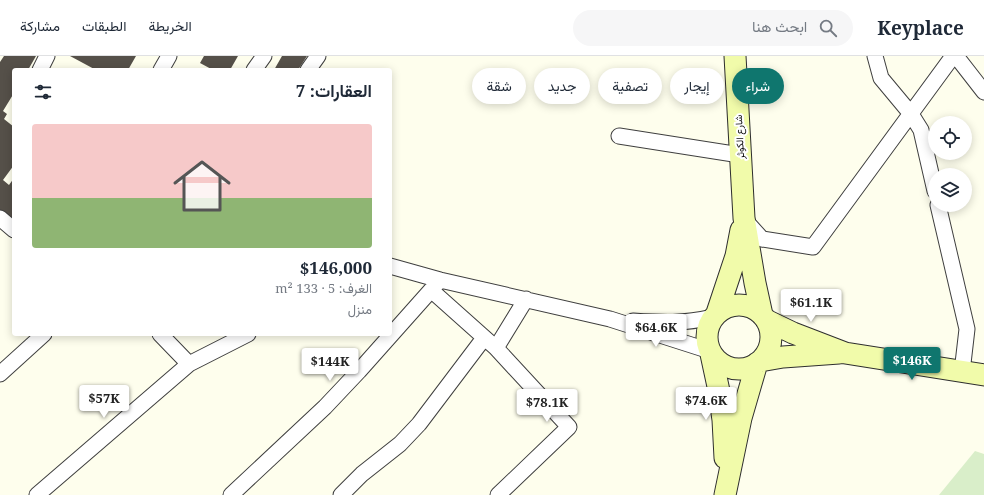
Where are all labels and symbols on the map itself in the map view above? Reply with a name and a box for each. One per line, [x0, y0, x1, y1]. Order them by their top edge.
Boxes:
street label: شارع الكوثر [731, 114, 747, 161]
pin: $61.1K [778, 289, 844, 323]
pin: $64.6K [623, 314, 689, 348]
pin: $146K [884, 347, 940, 381]
pin: $144K [302, 348, 358, 382]
pin: $57K [80, 385, 128, 419]
pin: $74.6K [673, 387, 739, 421]
pin: $78.1K [514, 389, 580, 423]

